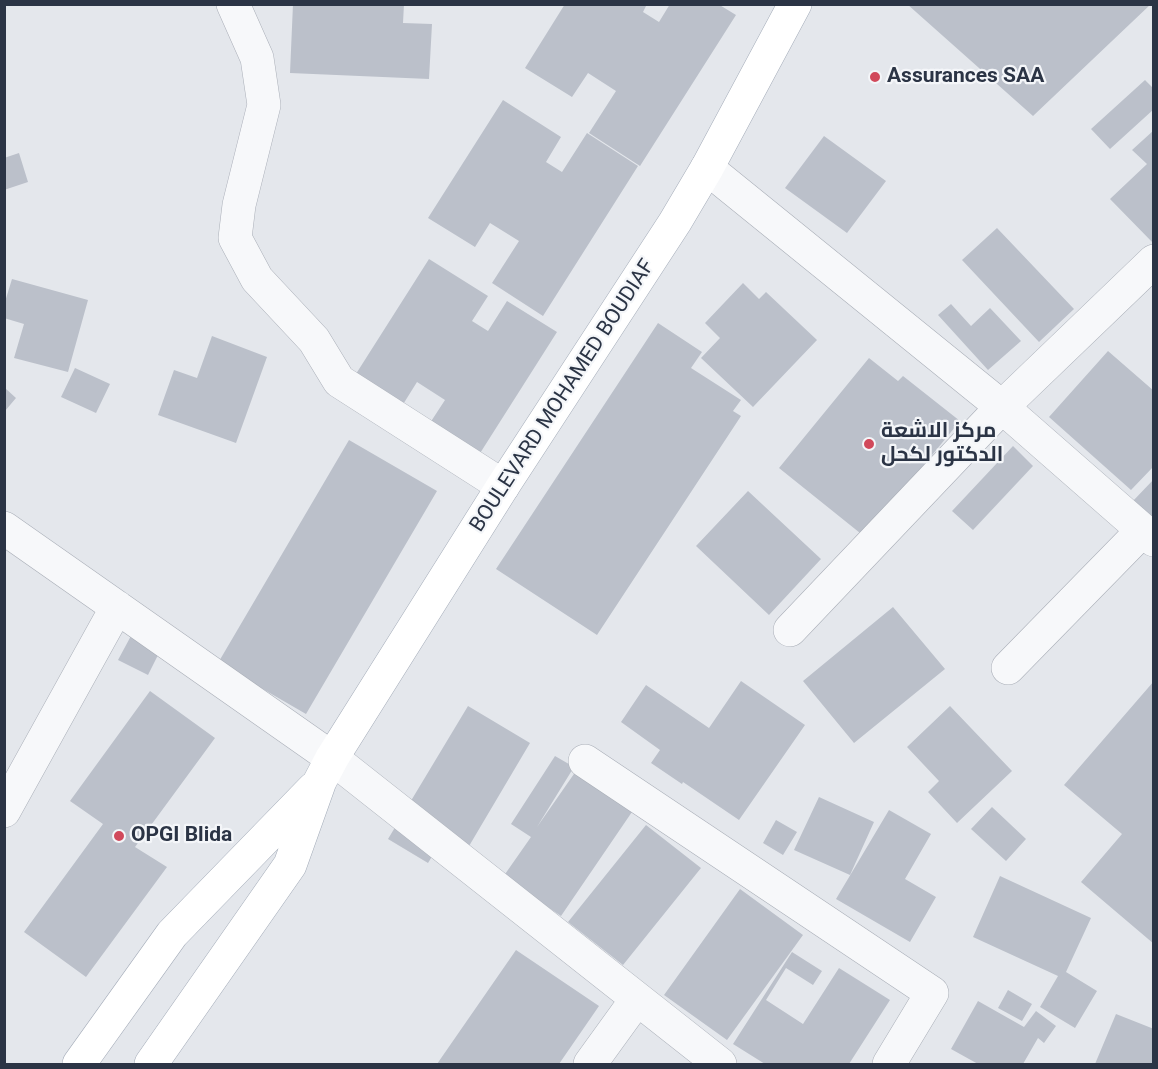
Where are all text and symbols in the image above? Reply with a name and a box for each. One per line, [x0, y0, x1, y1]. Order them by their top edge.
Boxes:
place label: Assurances SAA [887, 64, 1044, 90]
marker: Assurances SAA [868, 70, 882, 84]
street label: BOULEVARD MOHAMED BOUDIAF [465, 255, 661, 537]
place label: مركز الاشعة الدكتور لكحل [881, 419, 1003, 469]
marker: مركز الاشعة الدكتور لكحل [862, 437, 876, 451]
place label: OPGI Blida [131, 823, 232, 849]
marker: OPGI Blida [112, 829, 126, 843]

